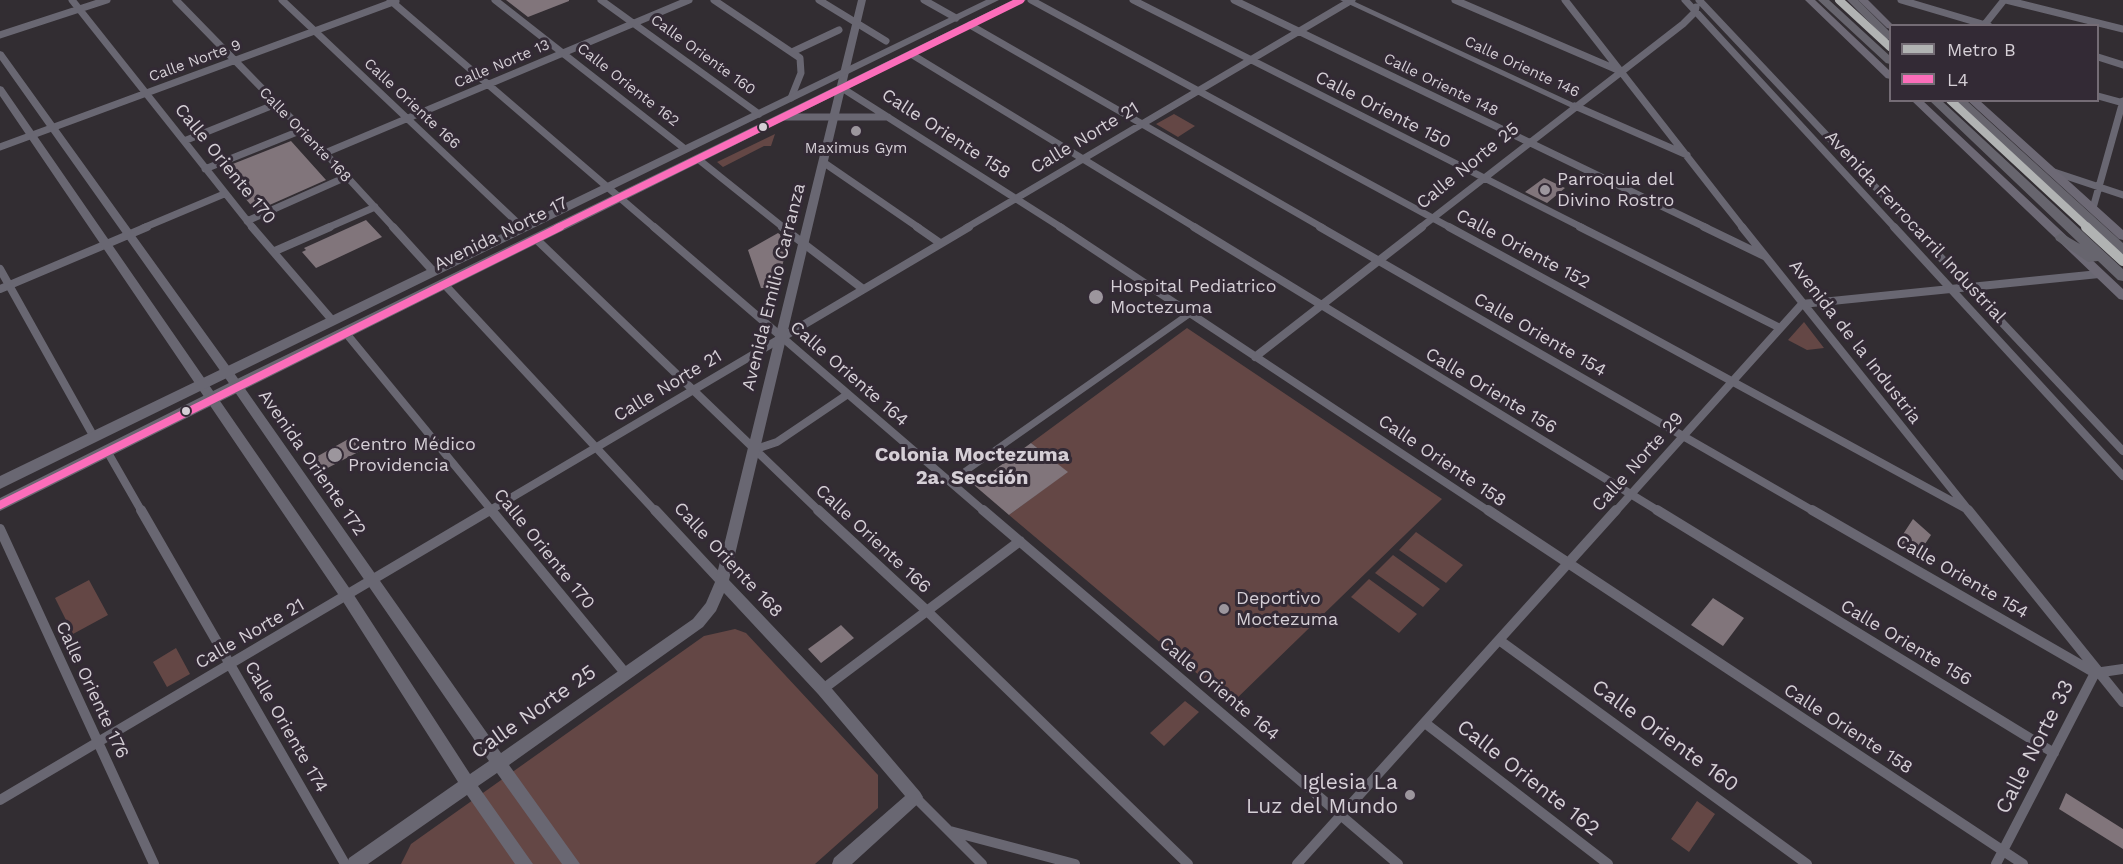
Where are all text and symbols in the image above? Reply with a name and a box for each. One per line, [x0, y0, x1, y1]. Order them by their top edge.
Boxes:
street label: Calle Oriente 160 [647, 11, 759, 99]
legend [1889, 24, 2099, 102]
street label: Calle Oriente 146 [1462, 32, 1582, 102]
street label: Calle Norte 9 [147, 36, 243, 86]
street label: Calle Norte 13 [452, 36, 552, 92]
text: Metro B [1947, 39, 2016, 60]
street label: Calle Oriente 162 [573, 40, 683, 130]
street label: Calle Oriente 148 [1381, 49, 1501, 121]
street label: Calle Oriente 166 [360, 55, 464, 153]
street label: Calle Oriente 150 [1311, 66, 1455, 154]
text: L4 [1947, 69, 1968, 90]
street label: Calle Oriente 168 [255, 84, 355, 186]
street label: Calle Oriente 158 [877, 84, 1015, 184]
street label: Calle Norte 21 [1027, 97, 1143, 179]
street label: Calle Oriente 170 [170, 99, 280, 229]
street label: Calle Norte 25 [1412, 118, 1524, 214]
unlabelled marker [757, 121, 769, 133]
marker: Maximus Gym [849, 124, 863, 138]
street label: Avenida Ferrocarril Industrial [1820, 126, 2010, 328]
place label: Maximus Gym [805, 140, 907, 158]
place label: Parroquia del Divino Rostro [1557, 169, 1674, 212]
street label: Avenida Emilio Carranza [738, 181, 810, 393]
marker: Parroquia del Divino Rostro [1538, 183, 1552, 197]
street label: Avenida Norte 17 [430, 192, 572, 276]
street label: Calle Oriente 152 [1452, 204, 1594, 294]
street label: Avenida de la Industria [1784, 256, 1926, 428]
place label: Hospital Pediatrico Moctezuma [1110, 276, 1276, 318]
marker: Hospital Pediatrico Moctezuma [1087, 288, 1105, 306]
street label: Calle Oriente 154 [1470, 288, 1610, 382]
street label: Calle Oriente 164 [785, 317, 913, 431]
street label: Calle Oriente 156 [1421, 343, 1561, 439]
street label: Calle Norte 21 [610, 345, 726, 427]
street label: Avenida Oriente 172 [253, 386, 371, 540]
unlabelled marker [180, 405, 192, 417]
street label: Calle Norte 29 [1588, 408, 1688, 516]
street label: Calle Oriente 158 [1374, 410, 1510, 512]
place label: Centro Médico Providencia [348, 434, 476, 476]
district label: Colonia Moctezuma 2a. Sección [875, 443, 1069, 490]
marker: Centro Médico Providencia [326, 446, 344, 464]
street label: Calle Oriente 166 [811, 480, 935, 598]
street label: Calle Oriente 170 [489, 484, 599, 614]
street label: Calle Oriente 168 [669, 498, 787, 622]
street label: Calle Oriente 154 [1892, 530, 2032, 624]
place label: Deportivo Moctezuma [1236, 588, 1338, 630]
street label: Calle Norte 21 [192, 594, 308, 674]
street label: Calle Oriente 156 [1836, 595, 1976, 691]
marker: Deportivo Moctezuma [1217, 602, 1231, 616]
street label: Calle Oriente 176 [51, 618, 133, 762]
street label: Calle Oriente 164 [1155, 633, 1283, 745]
street label: Calle Oriente 174 [240, 658, 332, 796]
street label: Calle Norte 25 [467, 660, 601, 764]
street label: Calle Oriente 160 [1587, 674, 1743, 798]
street label: Calle Norte 33 [1990, 676, 2080, 818]
street label: Calle Oriente 158 [1779, 679, 1917, 779]
street label: Calle Oriente 162 [1452, 714, 1604, 842]
place label: Iglesia La Luz del Mundo [1246, 770, 1398, 820]
marker: Iglesia La Luz del Mundo [1403, 788, 1417, 802]

